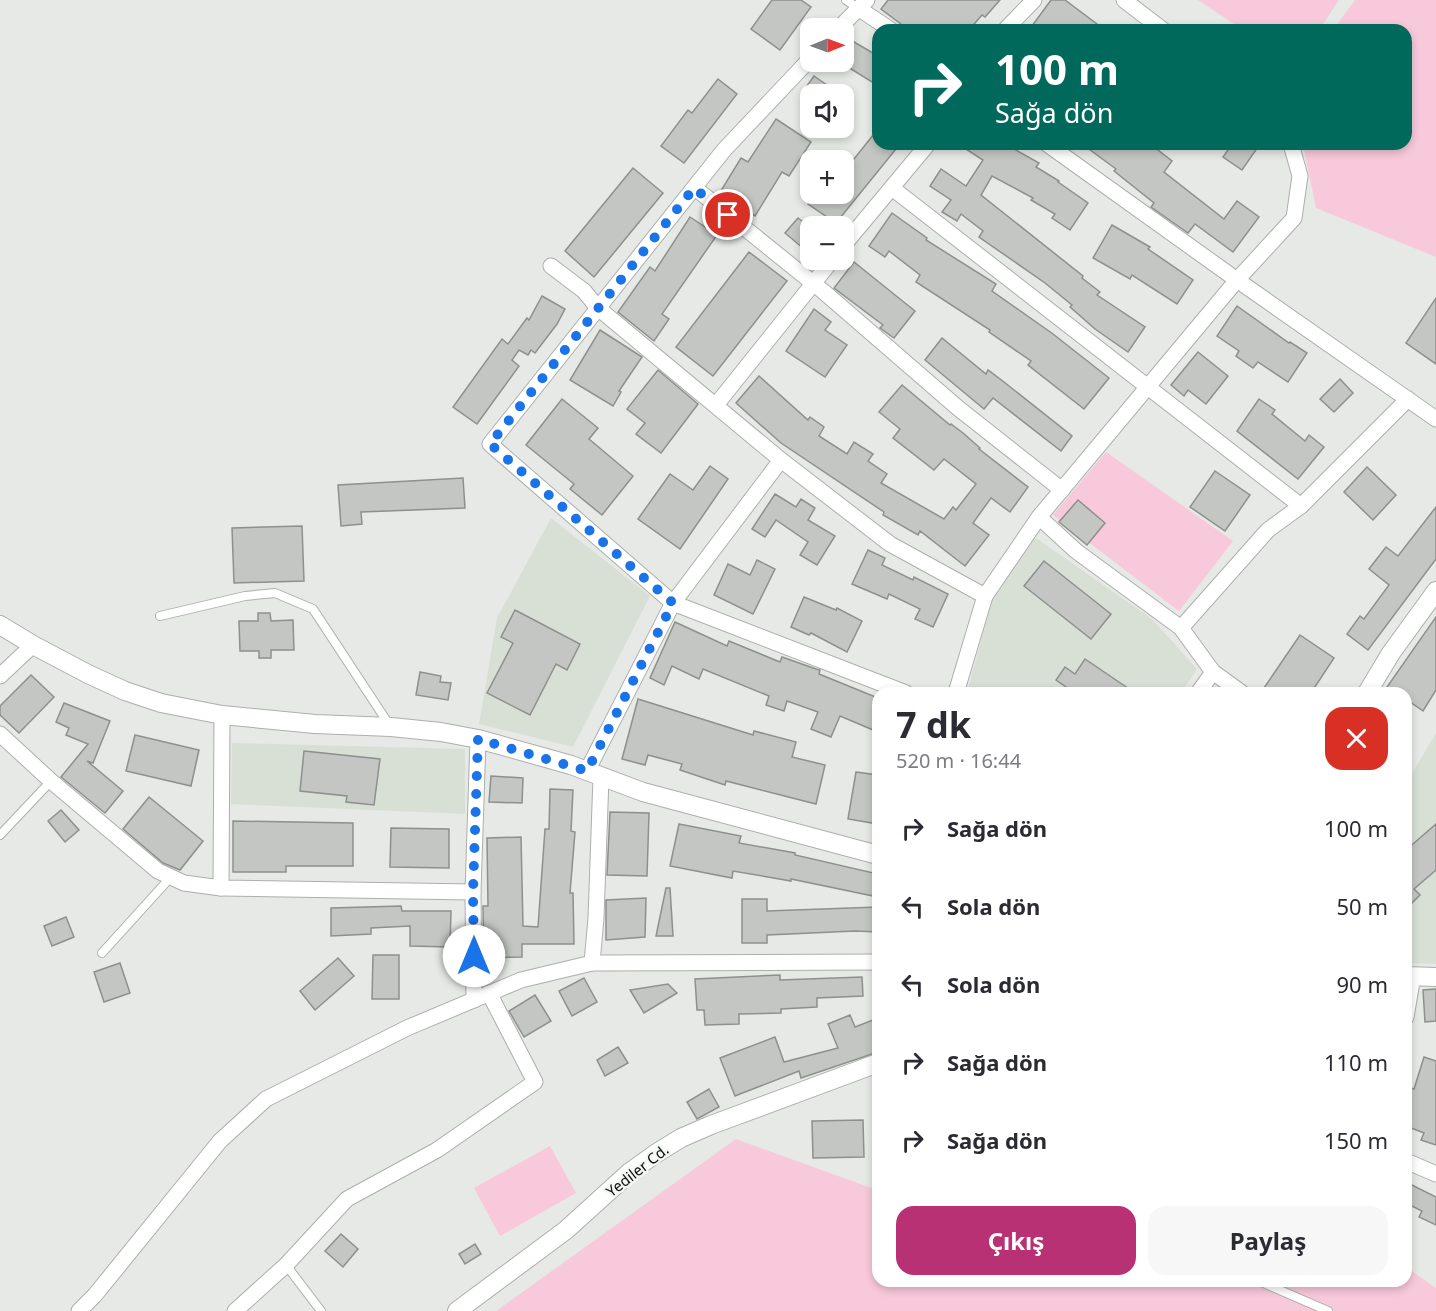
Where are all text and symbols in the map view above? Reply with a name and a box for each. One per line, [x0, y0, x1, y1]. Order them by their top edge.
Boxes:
north arrow [800, 18, 854, 72]
map controls [800, 18, 854, 270]
text: 100 m [995, 40, 1119, 97]
icon: right [896, 48, 974, 126]
button: sound [800, 84, 854, 138]
text: Sağa dön [995, 94, 1113, 131]
button: + [800, 150, 854, 204]
pin [702, 189, 753, 240]
icon: arrive [711, 198, 744, 231]
button: − [800, 216, 854, 270]
text: 7 dk [896, 700, 971, 749]
button: close [1325, 707, 1388, 770]
text: 520 m · 16:44 [896, 747, 1021, 774]
icon: right [896, 812, 929, 845]
text: Sağa dön [947, 813, 1047, 843]
text: 100 m [1324, 813, 1388, 843]
icon: left [896, 890, 929, 923]
text: Sola dön [947, 891, 1040, 921]
text: 50 m [1337, 891, 1388, 921]
position arrow [442, 924, 506, 988]
icon: left [896, 968, 929, 1001]
text: Sola dön [947, 969, 1040, 999]
text: 90 m [1337, 969, 1388, 999]
icon: right [896, 1046, 929, 1079]
text: Sağa dön [947, 1047, 1047, 1077]
text: 110 m [1324, 1047, 1388, 1077]
icon: right [896, 1124, 929, 1157]
text: Sağa dön [947, 1125, 1047, 1155]
text: 150 m [1324, 1125, 1388, 1155]
street label: Yediler Cd. [602, 1139, 672, 1201]
button: Çıkış [896, 1206, 1136, 1275]
button: Paylaş [1148, 1206, 1388, 1275]

